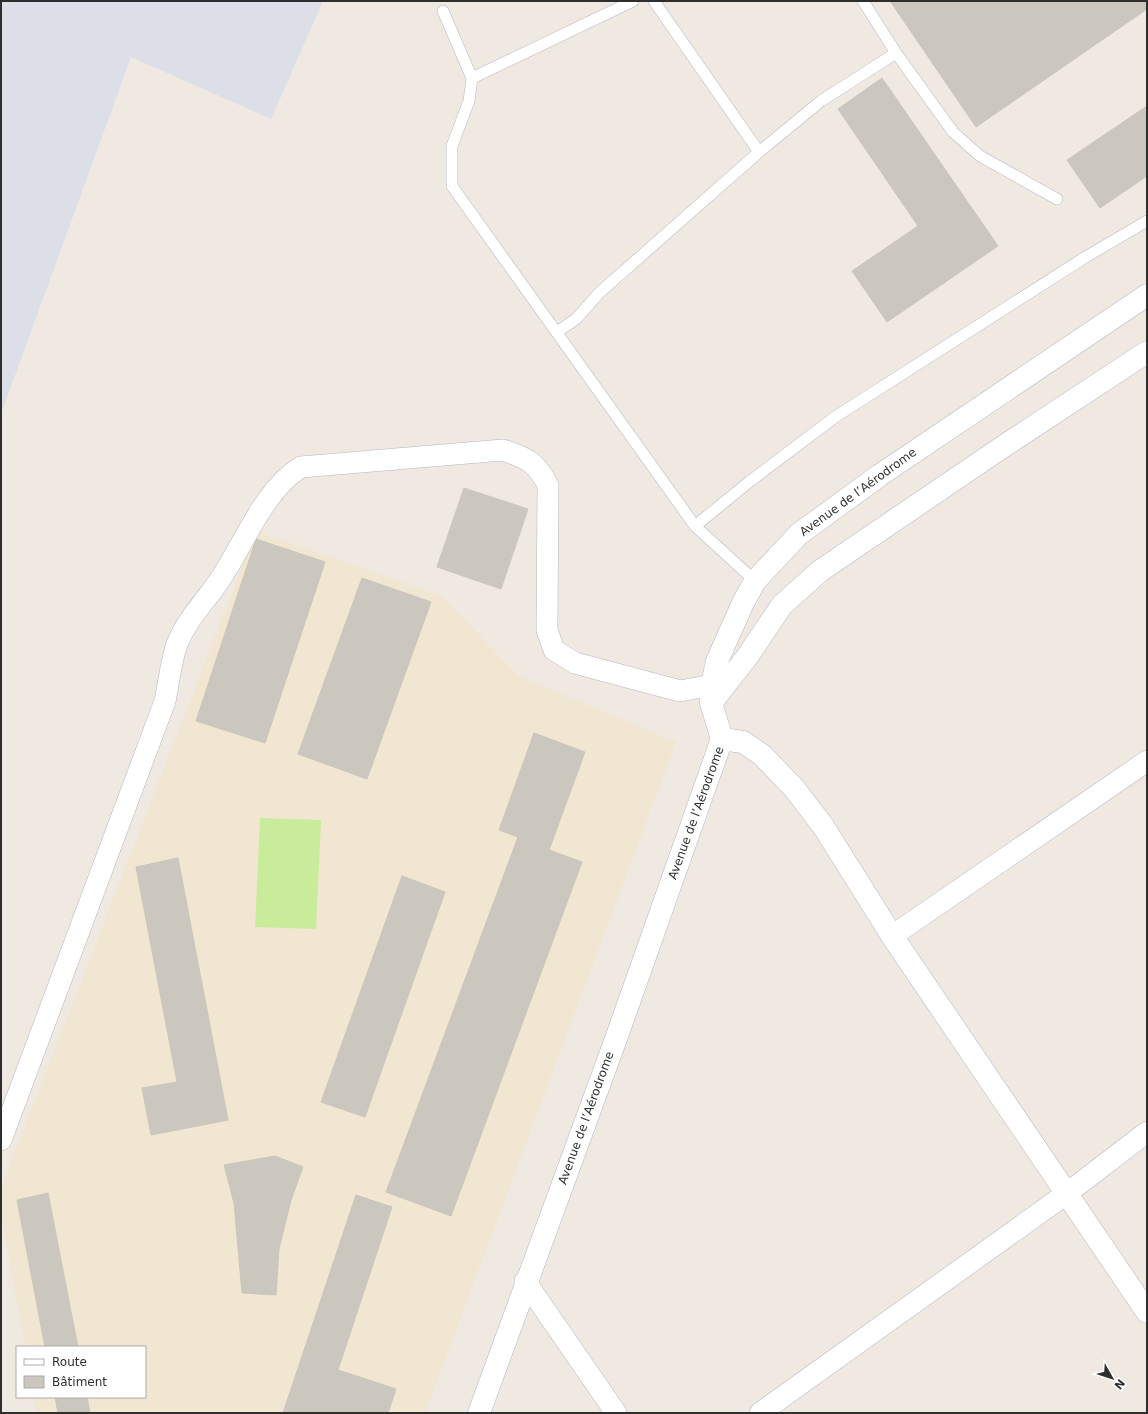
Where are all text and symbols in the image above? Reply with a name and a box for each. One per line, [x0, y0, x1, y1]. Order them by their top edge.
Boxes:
street label: Avenue de l’Aérodrome [797, 445, 919, 539]
street label: Avenue de l’Aérodrome [665, 745, 727, 881]
street label: Avenue de l’Aérodrome [555, 1050, 617, 1186]
legend [16, 1346, 146, 1398]
text: Route [52, 1355, 87, 1369]
north arrow [1092, 1358, 1132, 1398]
text: Bâtiment [52, 1375, 107, 1389]
text: N [1111, 1376, 1127, 1392]

